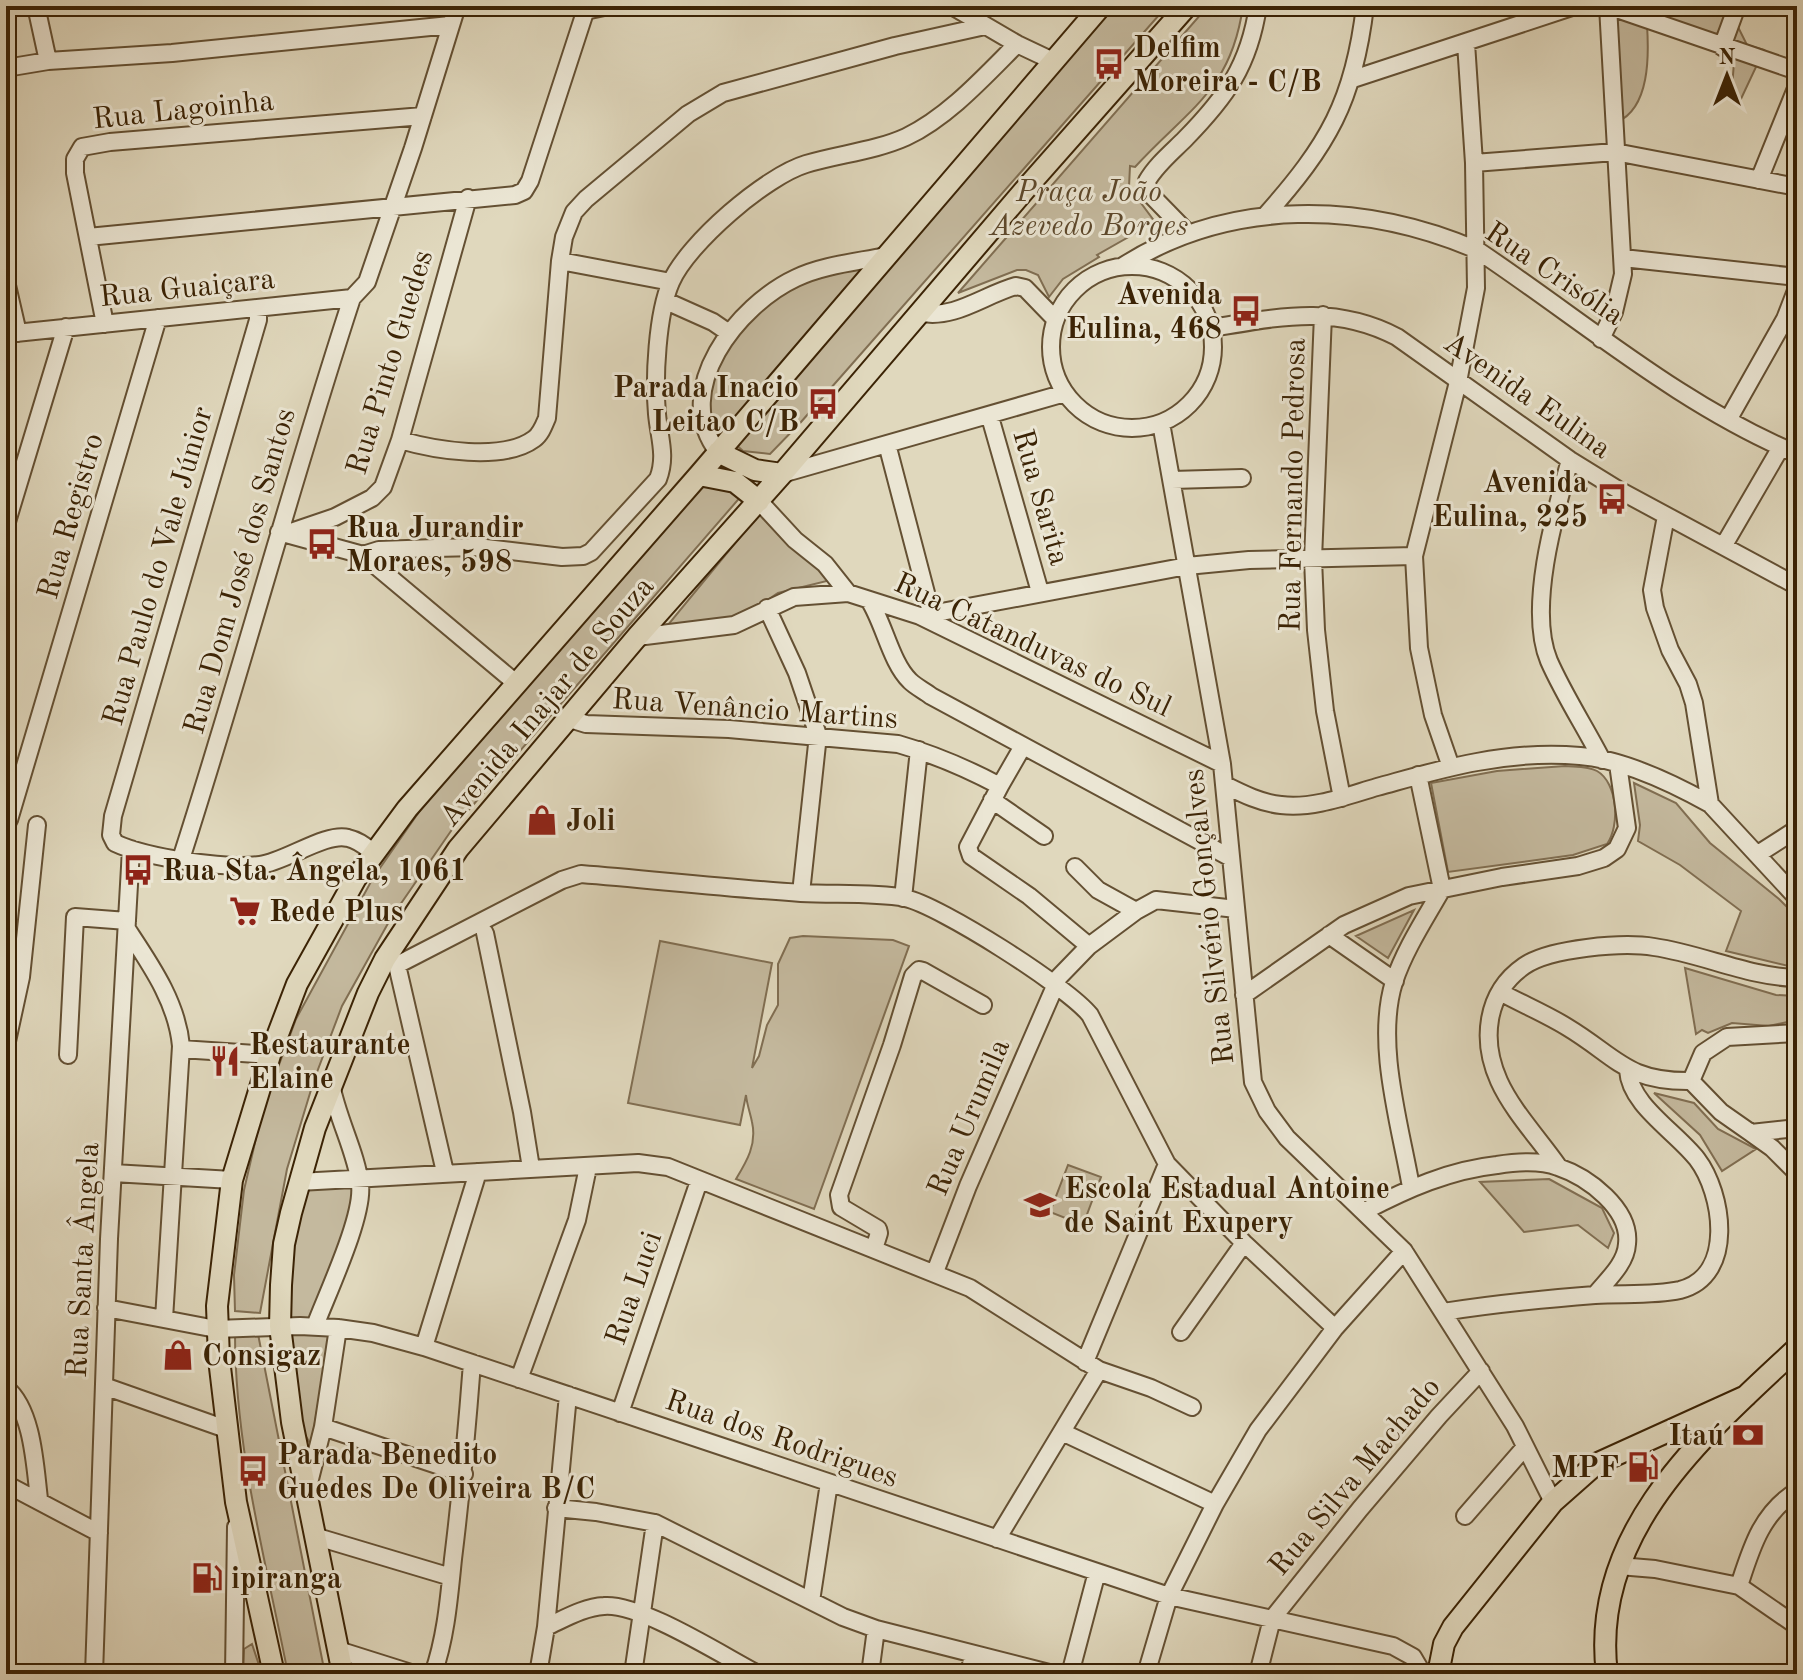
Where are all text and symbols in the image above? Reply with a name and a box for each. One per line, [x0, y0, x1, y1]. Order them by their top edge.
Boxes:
place label: Delfim Moreira - C/B [1133, 34, 1322, 98]
north arrow [1687, 36, 1767, 116]
bus stop icon: Delfim Moreira - C/B [1092, 47, 1126, 81]
text: N [1719, 47, 1736, 69]
street label: Rua Lagoinha [91, 87, 276, 135]
park label: Praça João Azevedo Borges [988, 178, 1188, 242]
street label: Rua Crisólia [1479, 217, 1629, 332]
street label: Rua Pinto Guedes [342, 247, 439, 478]
street label: Rua Guaiçara [98, 265, 277, 313]
place label: Avenida Eulina, 468 [1066, 281, 1222, 345]
bus stop icon: Avenida Eulina, 468 [1229, 294, 1263, 328]
street label: Avenida Eulina [1438, 328, 1616, 465]
street label: Rua Fernando Pedrosa [1276, 337, 1312, 632]
place label: Parada Inacio Leitao C/B [613, 374, 799, 438]
bus stop icon: Parada Inacio Leitao C/B [806, 387, 840, 421]
street label: Rua Paulo do Vale Júnior [99, 404, 219, 730]
street label: Rua Dom José dos Santos [180, 405, 302, 738]
street label: Rua Sarita [1006, 426, 1074, 569]
street label: Rua Registro [34, 430, 110, 603]
place label: Avenida Eulina, 225 [1432, 469, 1588, 533]
bus stop icon: Avenida Eulina, 225 [1595, 482, 1629, 516]
place label: Rua Jurandir Moraes, 598 [346, 514, 524, 578]
bus stop icon: Rua Jurandir Moraes, 598 [305, 527, 339, 561]
street label: Rua Catanduvas do Sul [889, 568, 1175, 723]
street label: Avenida Inajar de Souza [435, 572, 661, 833]
street label: Rua Venâncio Martins [611, 685, 899, 735]
street label: Rua Silvério Gonçalves [1180, 767, 1240, 1066]
shop icon: Joli [525, 803, 559, 837]
place label: Joli [566, 807, 615, 837]
place label: Rua Sta. Ângela, 1061 [162, 851, 467, 887]
bus stop icon: Rua Sta. Ângela, 1061 [121, 853, 155, 887]
supermarket icon: Rede Plus [228, 894, 262, 928]
place label: Rede Plus [269, 898, 403, 928]
place label: Restaurante Elaine [249, 1031, 411, 1095]
street label: Rua Urumila [923, 1035, 1016, 1201]
restaurant icon: Restaurante Elaine [208, 1044, 242, 1078]
street label: Rua Santa Ângela [58, 1141, 105, 1379]
place label: Escola Estadual Antoine de Saint Exupery [1064, 1175, 1390, 1239]
school or university icon: Escola Estadual Antoine de Saint Exupery [1023, 1188, 1057, 1222]
street label: Rua Luci [601, 1228, 668, 1349]
shop icon: Consigaz [161, 1338, 195, 1372]
place label: Consigaz [202, 1342, 321, 1372]
street label: Rua Silva Machado [1264, 1372, 1447, 1582]
street label: Rua dos Rodrigues [661, 1386, 902, 1494]
bank icon: Itaú [1731, 1418, 1765, 1452]
place label: Itaú [1668, 1422, 1724, 1452]
place label: Parada Benedito Guedes De Oliveira B/C [277, 1441, 595, 1505]
fuel station icon: MPF [1626, 1450, 1660, 1484]
bus stop icon: Parada Benedito Guedes De Oliveira B/C [236, 1454, 270, 1488]
place label: MPF [1551, 1454, 1619, 1484]
fuel station icon: ipiranga [190, 1561, 224, 1595]
place label: ipiranga [231, 1565, 342, 1595]

